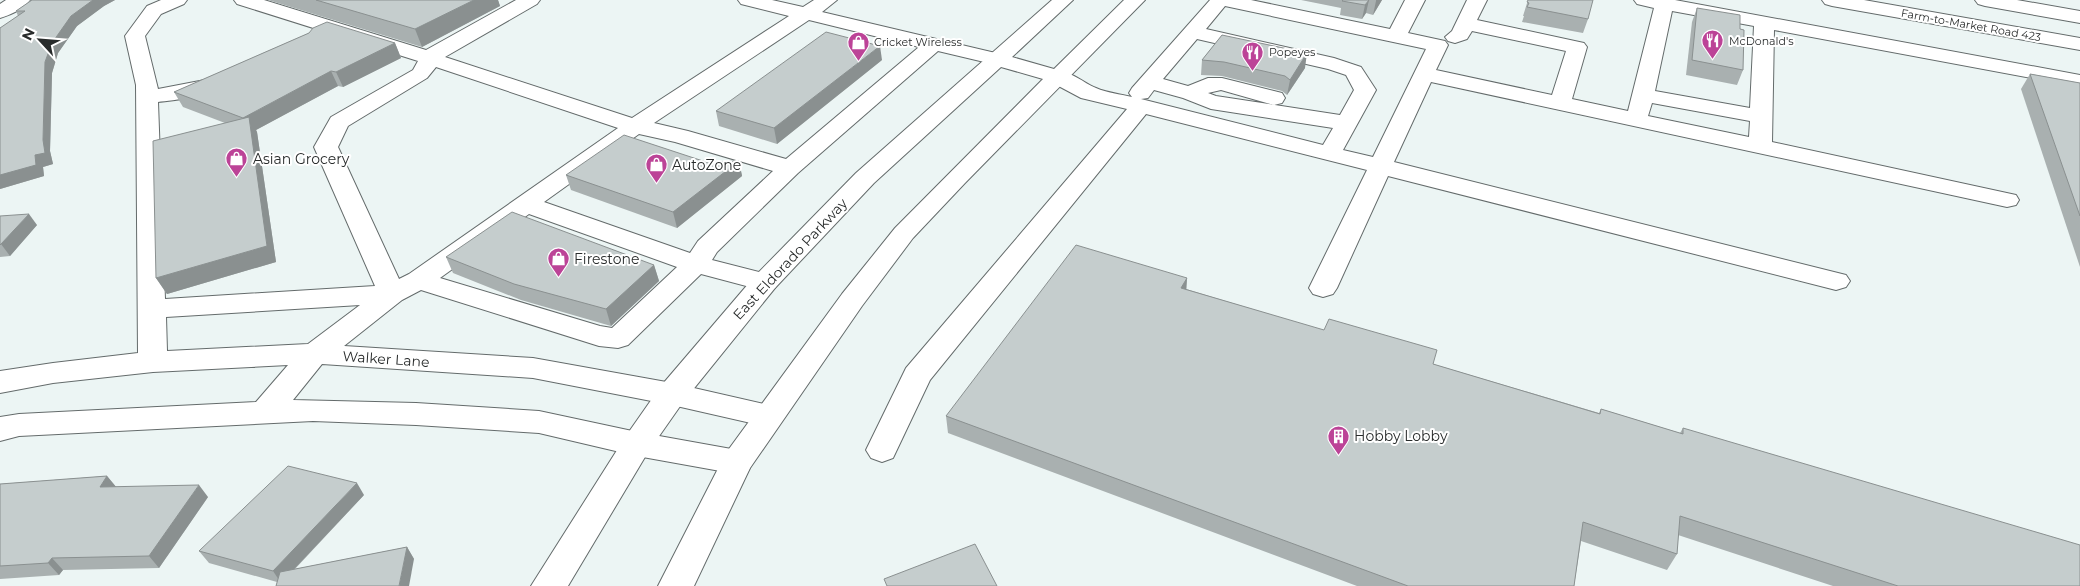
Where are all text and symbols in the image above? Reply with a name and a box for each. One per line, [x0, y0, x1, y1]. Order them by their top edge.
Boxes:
street label: Farm-to-Market Road 423 [1900, 6, 2042, 44]
north arrow [15, 15, 65, 65]
text: N [18, 25, 39, 43]
restaurant icon: McDonald's [1701, 29, 1725, 60]
shop icon: Cricket Wireless [846, 30, 870, 61]
place label: McDonald's [1729, 34, 1794, 48]
place label: Cricket Wireless [874, 35, 962, 49]
restaurant icon: Popeyes [1241, 40, 1265, 71]
place label: Popeyes [1269, 45, 1316, 59]
shop icon: Asian Grocery [225, 147, 249, 178]
place label: Asian Grocery [253, 150, 350, 168]
shop icon: AutoZone [644, 153, 668, 184]
place label: AutoZone [672, 156, 741, 174]
street label: East Eldorado Parkway [729, 194, 851, 323]
shop icon: Firestone [546, 247, 570, 278]
place label: Firestone [574, 250, 639, 268]
street label: Walker Lane [342, 347, 430, 371]
building icon: Hobby Lobby [1326, 424, 1350, 455]
place label: Hobby Lobby [1354, 427, 1448, 445]

